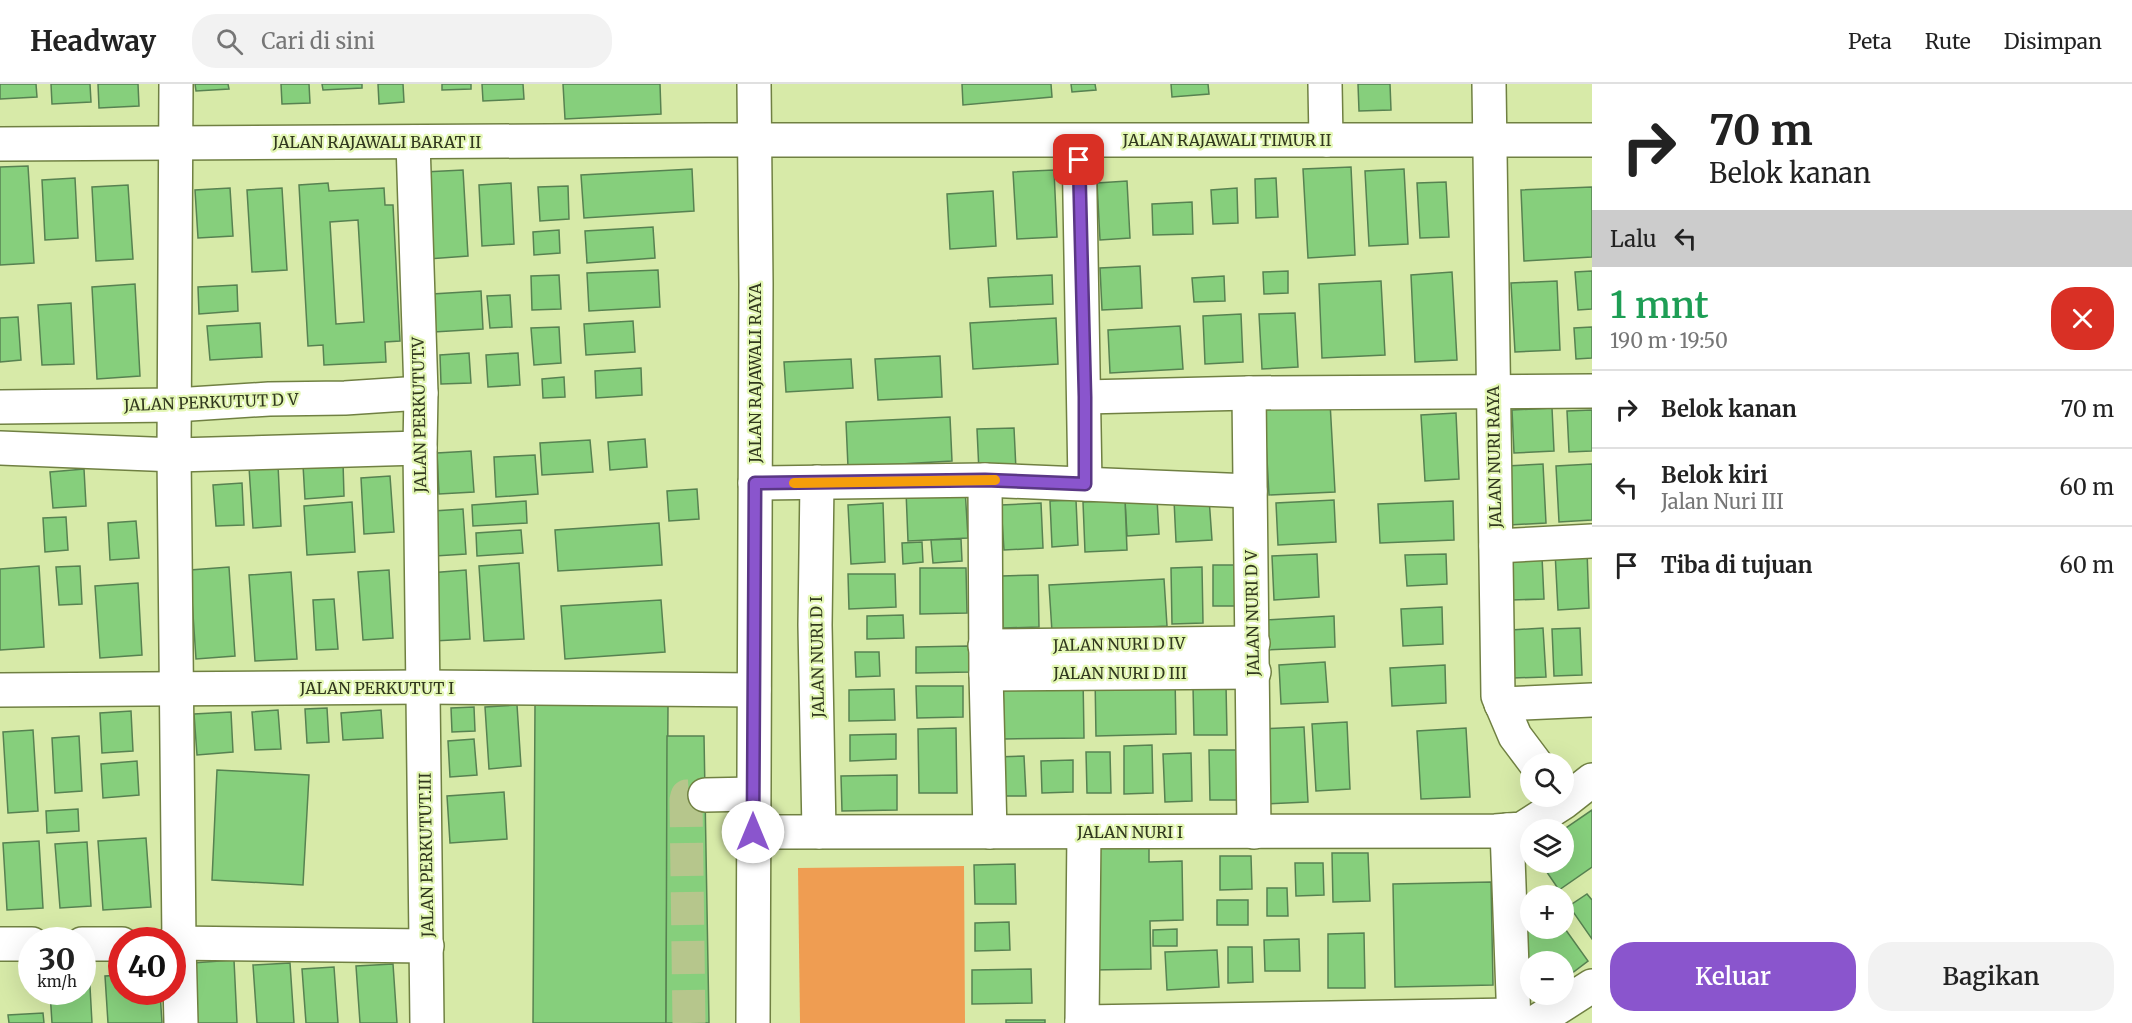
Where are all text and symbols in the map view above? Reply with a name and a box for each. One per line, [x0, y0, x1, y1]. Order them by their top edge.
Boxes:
search box [192, 14, 612, 68]
text: Headway [30, 23, 156, 59]
icon: search [213, 25, 246, 58]
text: Cari di sini [261, 27, 375, 55]
text: Peta [1848, 28, 1892, 55]
text: Rute [1925, 28, 1971, 55]
text: Disimpan [2004, 28, 2102, 55]
text: 70 m [1709, 104, 1813, 156]
icon: right [1610, 108, 1688, 186]
street label: JALAN RAJAWALI TIMUR II [1121, 130, 1332, 150]
street label: JALAN RAJAWALI BARAT II [272, 132, 481, 152]
pin [1053, 134, 1104, 185]
icon: arrive [1062, 143, 1095, 176]
text: Belok kanan [1709, 156, 1871, 190]
icon: left [1669, 222, 1702, 255]
text: Lalu [1610, 225, 1657, 253]
street label: JALAN RAJAWALI RAYA [745, 282, 765, 464]
text: 1 mnt [1610, 283, 1709, 328]
button: close [2051, 287, 2114, 350]
text: 190 m · 19:50 [1610, 328, 1728, 353]
street label: JALAN PERKUTUT.V [408, 337, 430, 494]
street label: JALAN NURI RAYA [1483, 385, 1505, 529]
street label: JALAN PERKUTUT D V [122, 389, 299, 415]
icon: right [1610, 393, 1643, 426]
text: Belok kanan [1661, 395, 1797, 423]
text: 70 m [2061, 395, 2114, 423]
text: Belok kiri [1661, 461, 1768, 489]
icon: left [1610, 471, 1643, 504]
text: 60 m [2060, 473, 2114, 501]
text: Jalan Nuri III [1661, 489, 1784, 514]
street label: JALAN NURI D V [1241, 549, 1263, 677]
icon: arrive [1610, 549, 1643, 582]
text: Tiba di tujuan [1661, 551, 1812, 579]
text: 60 m [2060, 551, 2114, 579]
street label: JALAN NURI D I [806, 596, 828, 719]
street label: JALAN NURI D IV [1052, 633, 1186, 655]
street label: JALAN NURI D III [1052, 663, 1187, 683]
street label: JALAN PERKUTUT I [299, 678, 454, 698]
map controls [1520, 753, 1574, 1005]
button: search [1520, 753, 1574, 807]
street label: JALAN PERKUTUT.III [415, 772, 437, 939]
position arrow [721, 800, 785, 864]
button: layers [1520, 819, 1574, 873]
street label: JALAN NURI I [1076, 822, 1183, 842]
button: + [1520, 885, 1574, 939]
speed limit sign: 40 [108, 927, 186, 1005]
text: 30 [39, 940, 75, 978]
button: Keluar [1610, 942, 1856, 1011]
button: Bagikan [1868, 942, 2114, 1011]
button: − [1520, 951, 1574, 1005]
text: km/h [37, 972, 77, 991]

